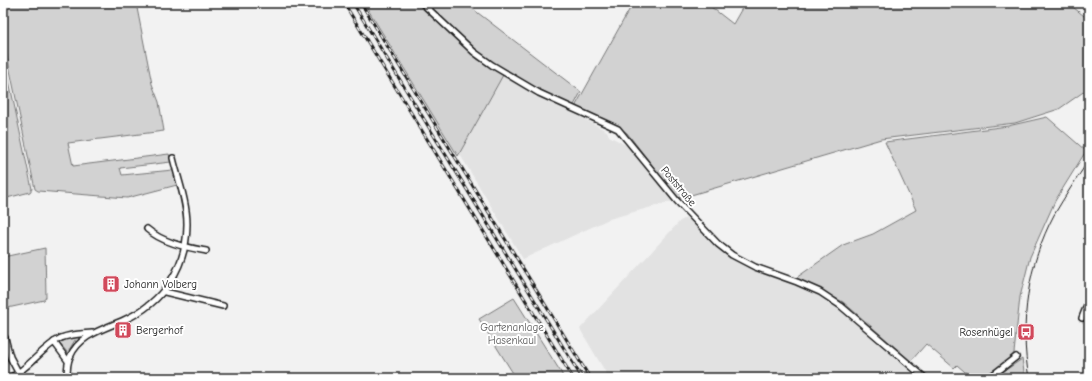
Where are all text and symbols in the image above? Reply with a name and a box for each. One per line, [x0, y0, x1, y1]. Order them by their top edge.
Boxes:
street label: Poststraße [658, 164, 699, 209]
building icon: Johann Volberg [101, 274, 121, 294]
place label: Johann Volberg [124, 278, 197, 291]
building icon: Bergerhof [113, 320, 133, 340]
park label: Gartenanlage Hasenkaul [480, 321, 544, 347]
bus stop icon: Rosenhügel [1016, 322, 1036, 342]
place label: Bergerhof [136, 324, 184, 337]
place label: Rosenhügel [959, 326, 1013, 339]

